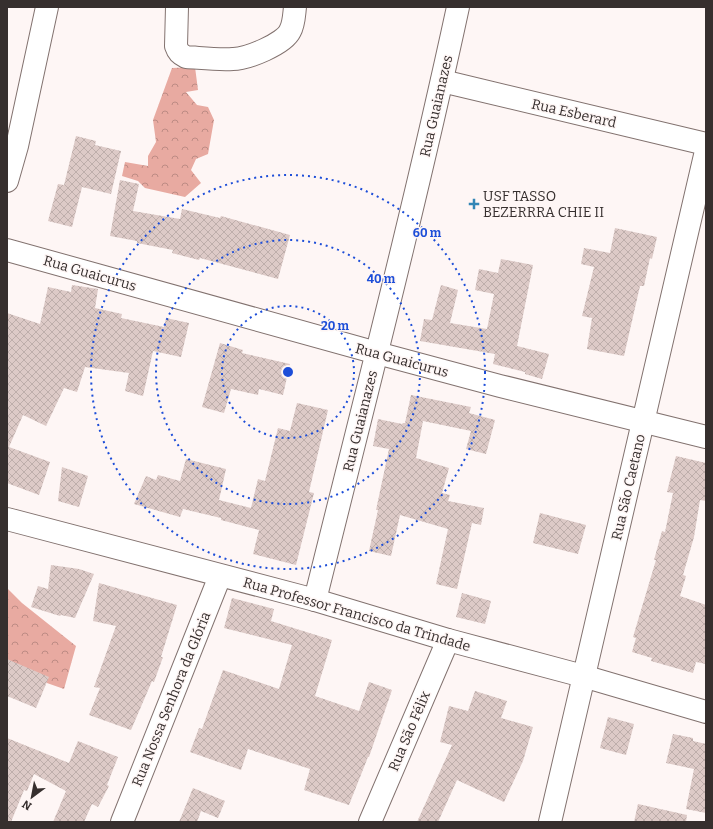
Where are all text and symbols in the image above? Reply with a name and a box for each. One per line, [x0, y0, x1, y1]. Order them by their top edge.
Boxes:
street label: Rua Guaianazes [417, 54, 456, 159]
street label: Rua Esberard [530, 95, 618, 132]
place label: USF TASSO BEZERRRA CHIE II [483, 188, 604, 221]
marker: USF TASSO BEZERRRA CHIE II [468, 198, 480, 210]
text: 60 m [413, 226, 442, 240]
street label: Rua Guaicurus [41, 252, 138, 295]
text: 40 m [367, 272, 396, 286]
text: 20 m [321, 319, 350, 333]
street label: Rua Guaicurus [353, 340, 450, 381]
centre of rings [281, 365, 295, 379]
street label: Rua Guaianazes [340, 369, 381, 474]
street label: Rua São Caetano [608, 432, 649, 542]
street label: Rua Professor Francisco da Trindade [241, 574, 473, 655]
street label: Rua Nossa Senhora da Glória [129, 609, 214, 789]
street label: Rua São Félix [385, 688, 434, 774]
north arrow [12, 777, 52, 817]
text: N [19, 797, 34, 813]

